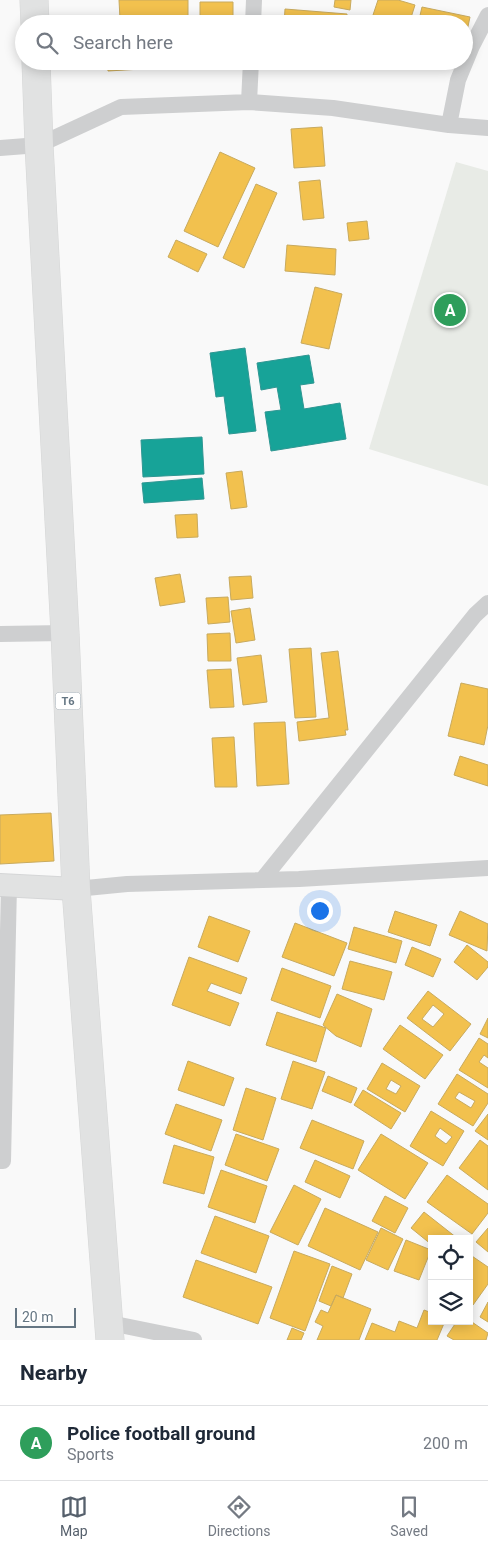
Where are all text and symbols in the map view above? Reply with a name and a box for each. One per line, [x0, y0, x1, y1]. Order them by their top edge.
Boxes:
search box [15, 15, 473, 70]
icon: search [33, 29, 61, 57]
text: Search here [73, 31, 173, 54]
pin: A [434, 291, 466, 329]
road number: T6 [56, 692, 80, 709]
your location [307, 898, 333, 924]
map controls [428, 1235, 473, 1325]
button: locate [428, 1235, 473, 1280]
button: layers [428, 1280, 473, 1325]
scale bar [15, 1305, 76, 1328]
text: 20 m [22, 1309, 54, 1325]
text: Nearby [20, 1361, 87, 1385]
text: Police football ground [67, 1422, 255, 1445]
text: A [31, 1434, 41, 1453]
text: 200 m [423, 1434, 468, 1453]
text: Sports [67, 1445, 114, 1464]
tab: Map [60, 1493, 88, 1539]
tab: Directions [208, 1493, 271, 1539]
tab: Saved [390, 1493, 428, 1539]

